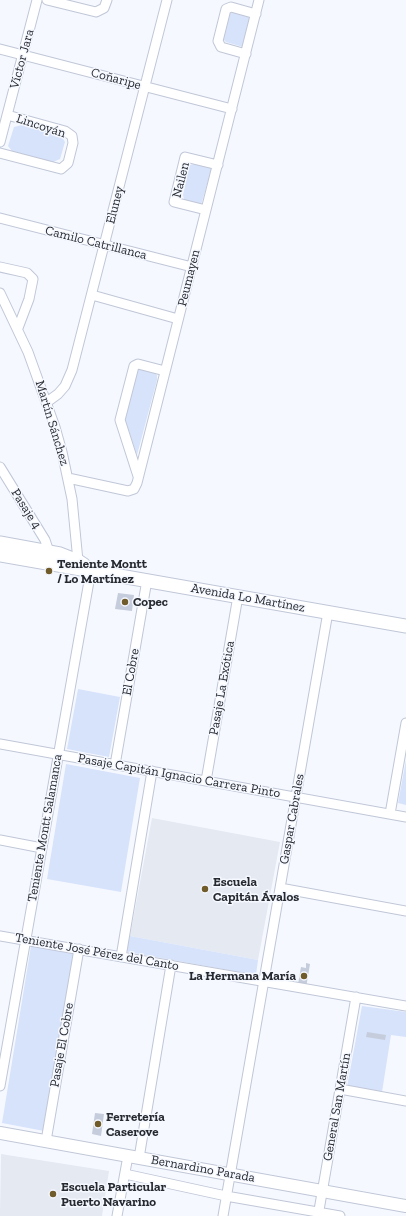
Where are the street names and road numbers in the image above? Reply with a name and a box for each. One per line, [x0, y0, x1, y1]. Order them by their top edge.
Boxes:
street label: Víctor Jara [7, 27, 37, 91]
street label: Coñaripe [89, 65, 143, 93]
street label: Lincoyán [14, 111, 68, 141]
street label: Nailen [169, 161, 193, 199]
street label: Eluney [103, 185, 127, 225]
street label: Camilo Catrillanca [44, 223, 148, 263]
street label: Peumayen [174, 248, 204, 308]
street label: Martín Sánchez [32, 379, 72, 467]
street label: Pasaje 4 [7, 486, 45, 532]
street label: Avenida Lo Martínez [190, 580, 306, 616]
street label: Pasaje La Exótica [206, 639, 238, 737]
street label: El Cobre [119, 647, 143, 697]
street label: Pasaje Capitán Ignacio Carrera Pinto [77, 750, 281, 802]
street label: Teniente Montt Salamanca [24, 753, 66, 903]
street label: Gaspar Cabrales [276, 773, 308, 865]
street label: Teniente José Pérez del Canto [14, 930, 180, 974]
street label: Pasaje El Cobre [47, 1001, 77, 1089]
street label: General San Martín [320, 1052, 354, 1162]
street label: Bernardino Parada [150, 1152, 256, 1186]

